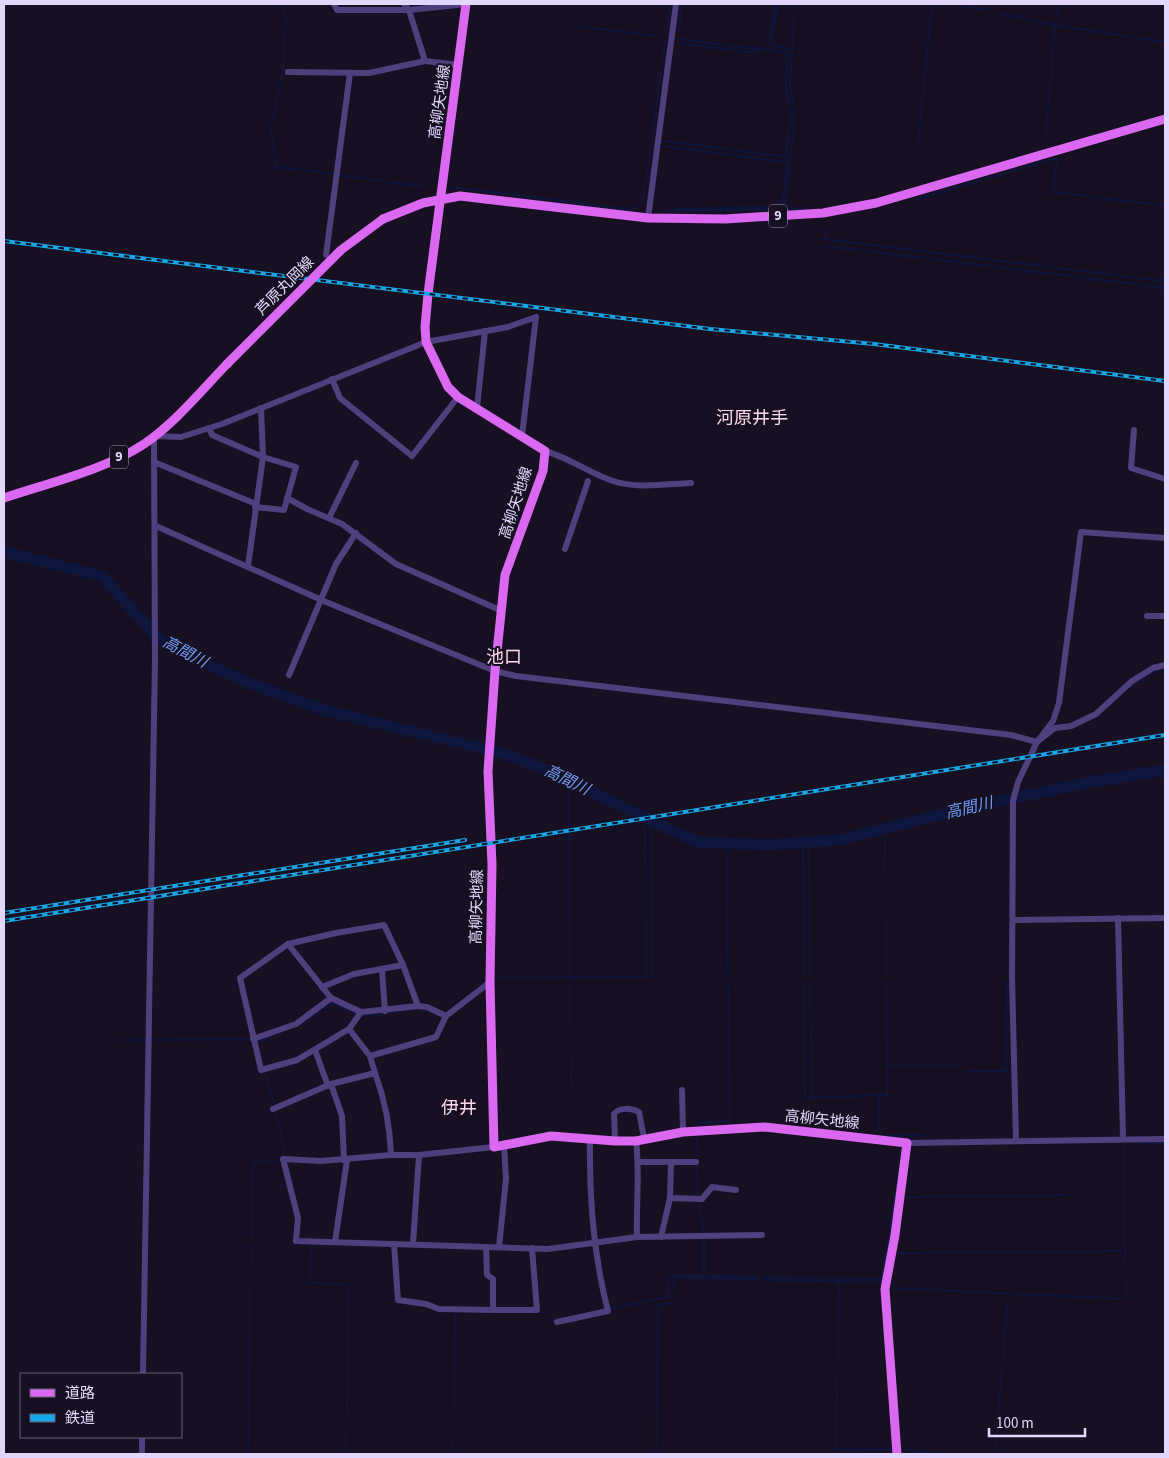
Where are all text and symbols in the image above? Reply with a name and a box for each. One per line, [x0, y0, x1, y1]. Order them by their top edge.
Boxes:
street label: 高柳矢地線 [424, 63, 456, 141]
road number: 9 [769, 205, 787, 228]
street label: 芦原丸岡線 [251, 252, 319, 320]
district label: 河原井手 [716, 406, 788, 431]
road number: 9 [110, 446, 128, 468]
street label: 高柳矢地線 [494, 464, 538, 542]
water label: 高間川 [159, 631, 213, 674]
district label: 池口 [486, 645, 522, 670]
water label: 高間川 [541, 760, 595, 801]
water label: 高間川 [943, 791, 997, 824]
street label: 高柳矢地線 [466, 869, 488, 945]
district label: 伊井 [441, 1096, 477, 1121]
street label: 高柳矢地線 [784, 1106, 860, 1134]
legend [20, 1373, 182, 1438]
text: 道路 [65, 1383, 95, 1404]
scale bar [989, 1406, 1085, 1438]
text: 鉄道 [65, 1408, 95, 1429]
text: 100 m [996, 1413, 1034, 1434]

